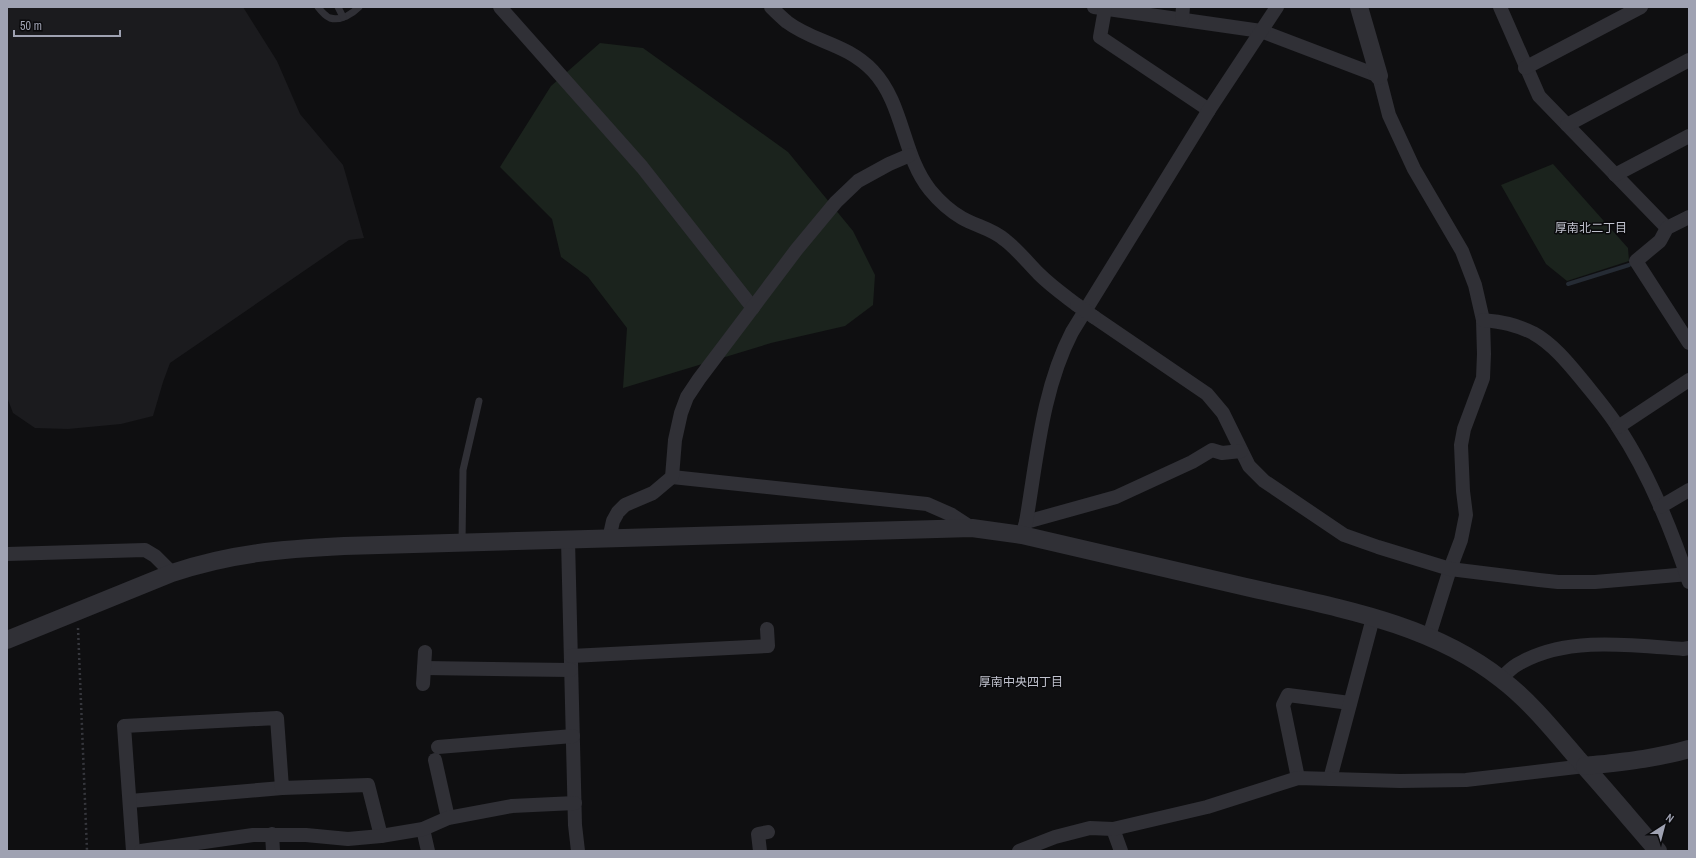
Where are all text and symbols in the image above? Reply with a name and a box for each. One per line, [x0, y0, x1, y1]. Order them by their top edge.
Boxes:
scale bar [14, 12, 120, 38]
text: 50 m [20, 18, 42, 34]
district label: 厚南北二丁目 [1555, 220, 1627, 236]
district label: 厚南中央四丁目 [979, 674, 1063, 690]
north arrow [1644, 806, 1684, 846]
text: N [1663, 810, 1677, 825]

